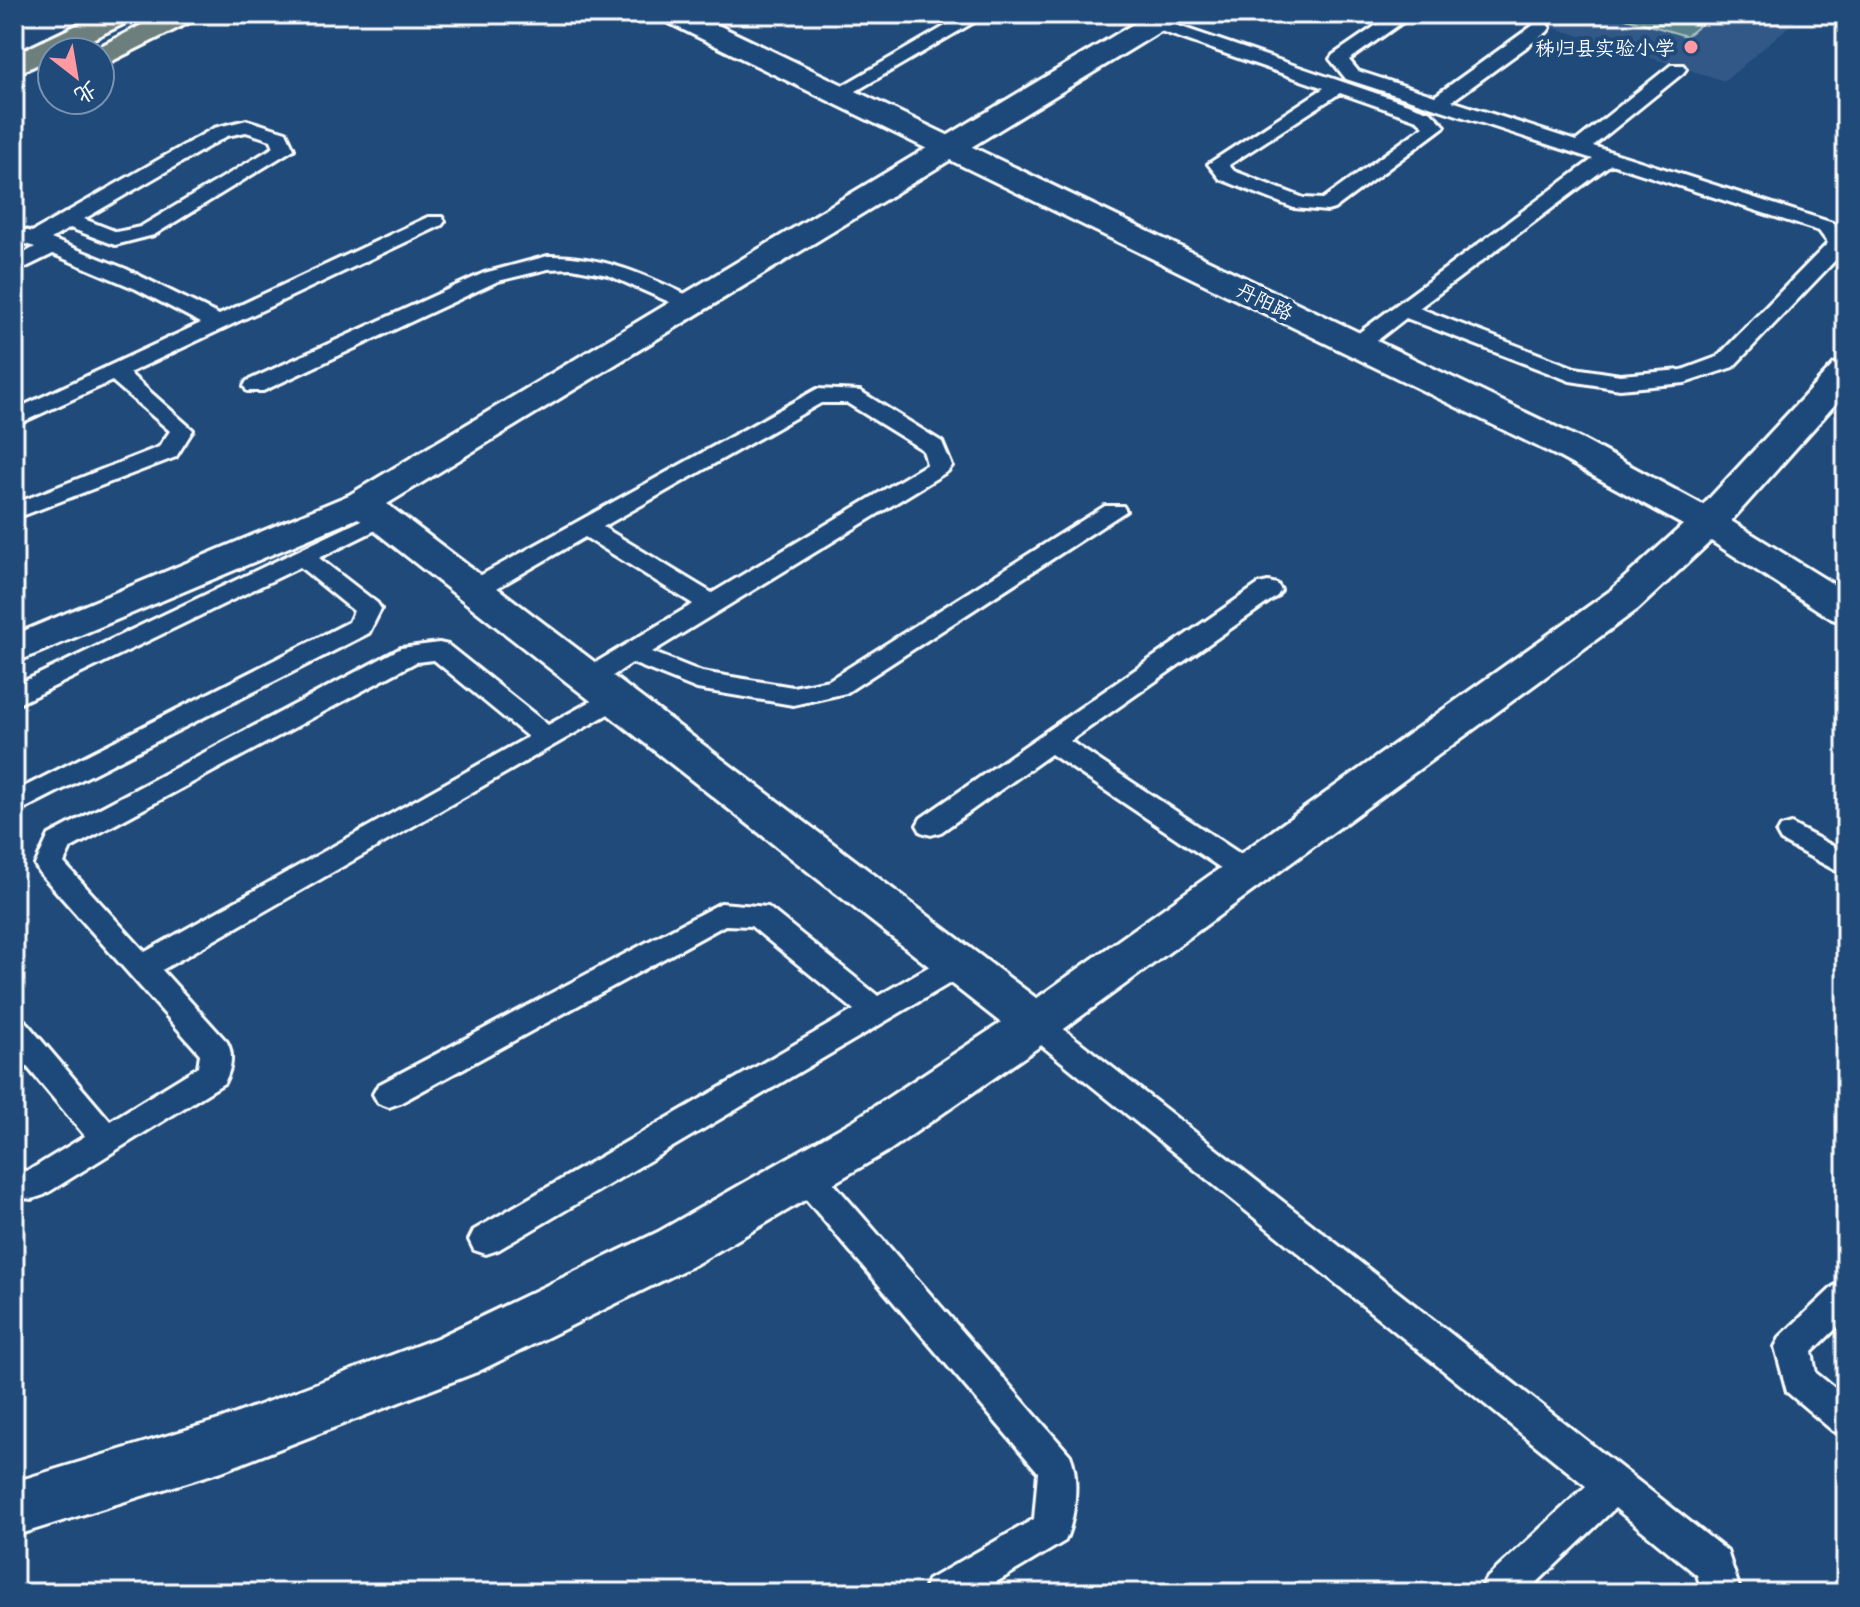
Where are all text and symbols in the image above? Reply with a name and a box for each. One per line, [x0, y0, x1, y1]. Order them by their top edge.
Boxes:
place label: 秭归县实验小学 [1535, 34, 1675, 61]
north arrow [36, 36, 116, 116]
marker: 秭归县实验小学 [1682, 38, 1700, 56]
text: 北 [69, 75, 103, 112]
street label: 丹阳路 [1232, 276, 1299, 327]

